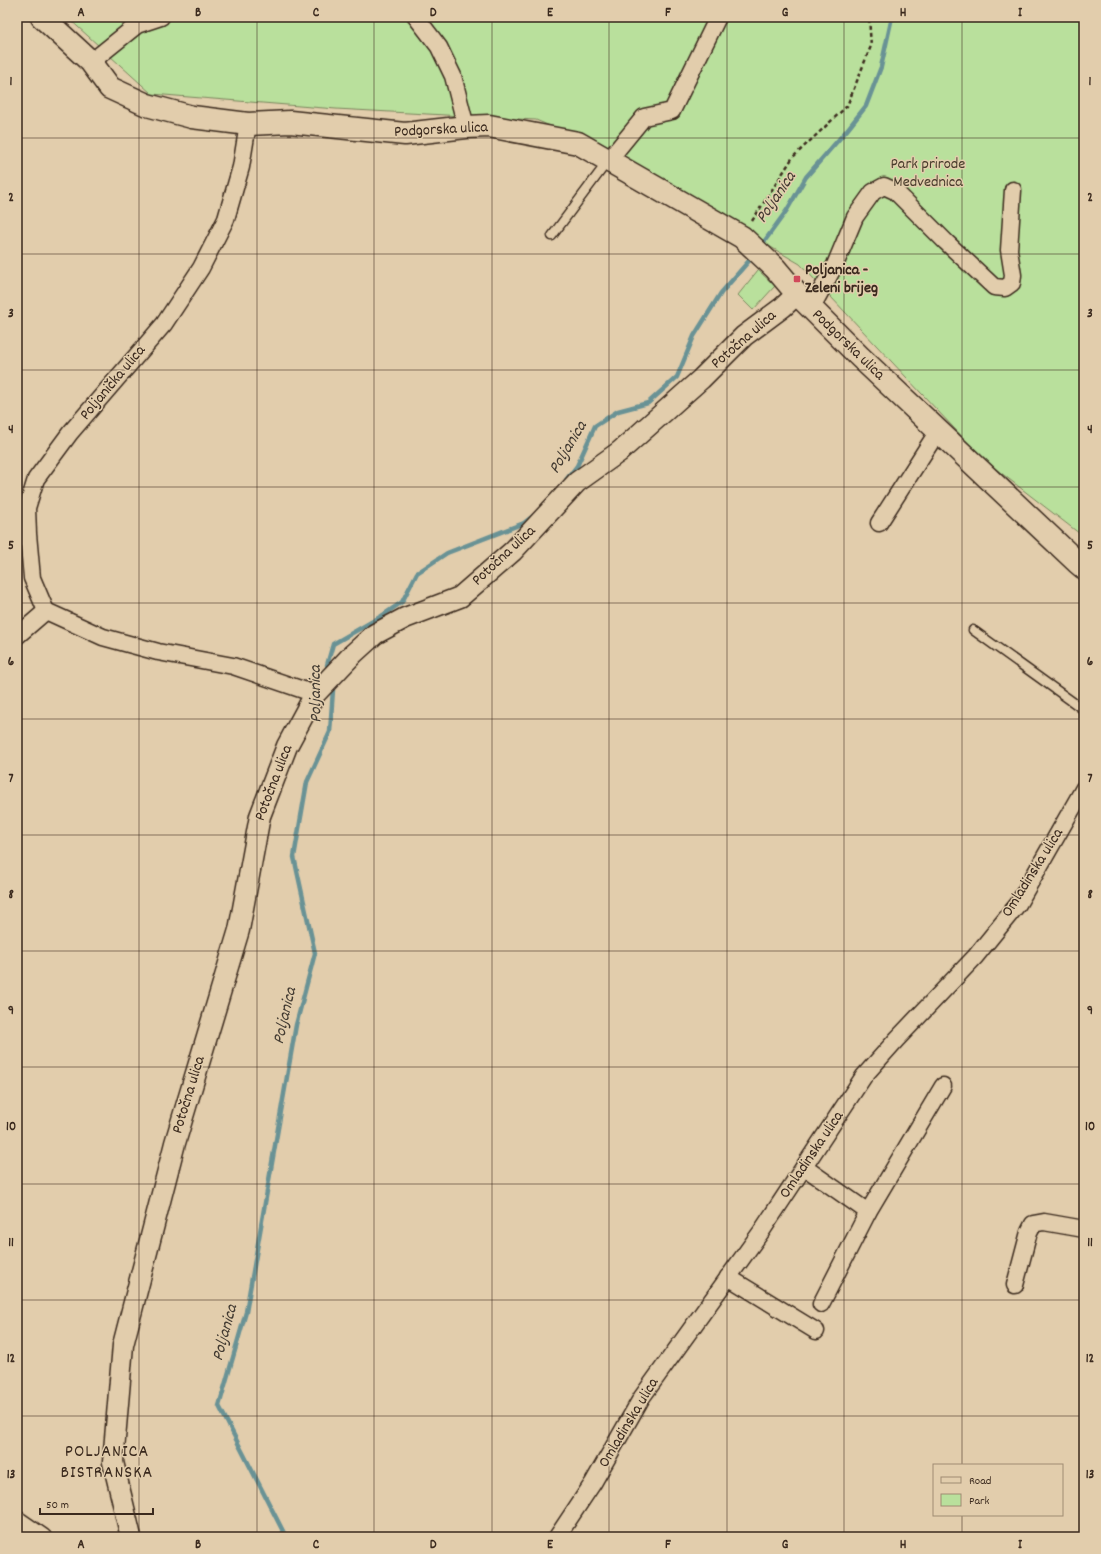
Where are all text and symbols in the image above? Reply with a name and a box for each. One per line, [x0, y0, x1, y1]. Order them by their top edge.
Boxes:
text: A [77, 4, 85, 23]
text: B [195, 4, 201, 23]
text: C [313, 4, 320, 23]
text: D [430, 4, 437, 23]
text: E [547, 4, 554, 23]
text: F [665, 4, 671, 23]
text: G [782, 4, 789, 23]
text: H [900, 4, 907, 23]
text: I [1018, 4, 1023, 23]
text: 1 [10, 73, 13, 92]
text: 1 [1089, 73, 1092, 92]
street label: Podgorska ulica [393, 116, 489, 144]
park label: Park prirode Medvednica [891, 153, 965, 194]
water label: Poljanica [751, 167, 804, 229]
text: 2 [8, 189, 14, 208]
text: 2 [1087, 189, 1093, 208]
place label: Poljanica - Zeleni brijeg [805, 259, 878, 300]
marker: Poljanica - Zeleni brijeg [792, 274, 802, 284]
street label: Podgorska ulica [806, 304, 890, 386]
text: 3 [8, 305, 14, 324]
street label: Potočna ulica [706, 305, 782, 375]
text: 3 [1087, 305, 1093, 324]
street label: Poljanička ulica [75, 340, 152, 426]
water label: Poljanica [544, 416, 595, 479]
text: 4 [8, 421, 14, 440]
text: 4 [1087, 421, 1093, 440]
street label: Potočna ulica [467, 520, 541, 592]
text: 5 [8, 537, 14, 556]
text: 5 [1087, 537, 1093, 556]
text: 6 [8, 653, 15, 672]
text: 6 [1087, 653, 1094, 672]
water label: Poljanica [304, 664, 330, 723]
street label: Potočna ulica [249, 741, 299, 824]
text: 7 [9, 770, 14, 789]
text: 7 [1088, 770, 1093, 789]
street label: Omladinska ulica [996, 824, 1070, 922]
text: 8 [8, 886, 14, 905]
text: 8 [1087, 886, 1093, 905]
water label: Poljanica [268, 984, 304, 1047]
text: 9 [8, 1002, 14, 1021]
text: 9 [1087, 1002, 1093, 1021]
street label: Potočna ulica [166, 1053, 212, 1137]
street label: Omladinska ulica [774, 1106, 850, 1203]
text: 10 [6, 1118, 16, 1137]
text: 10 [1085, 1118, 1095, 1137]
text: 11 [8, 1234, 14, 1253]
text: 11 [1087, 1234, 1093, 1253]
water label: Poljanica [207, 1301, 245, 1364]
text: 12 [7, 1350, 16, 1369]
text: 12 [1086, 1350, 1095, 1369]
street label: Omladinska ulica [593, 1373, 665, 1472]
district label: POLJANICA BISTRANSKA [61, 1440, 153, 1486]
legend [933, 1464, 1063, 1516]
text: 13 [7, 1466, 16, 1485]
text: 13 [1086, 1466, 1095, 1485]
text: Road [969, 1473, 991, 1490]
scale bar [40, 1490, 153, 1516]
text: Park [969, 1493, 990, 1510]
text: 50 m [46, 1497, 69, 1514]
text: A [77, 1536, 85, 1554]
text: B [195, 1536, 201, 1554]
text: C [313, 1536, 320, 1554]
text: D [430, 1536, 437, 1554]
text: E [547, 1536, 554, 1554]
text: F [665, 1536, 671, 1554]
text: G [782, 1536, 789, 1554]
text: H [900, 1536, 907, 1554]
text: I [1018, 1536, 1023, 1554]

